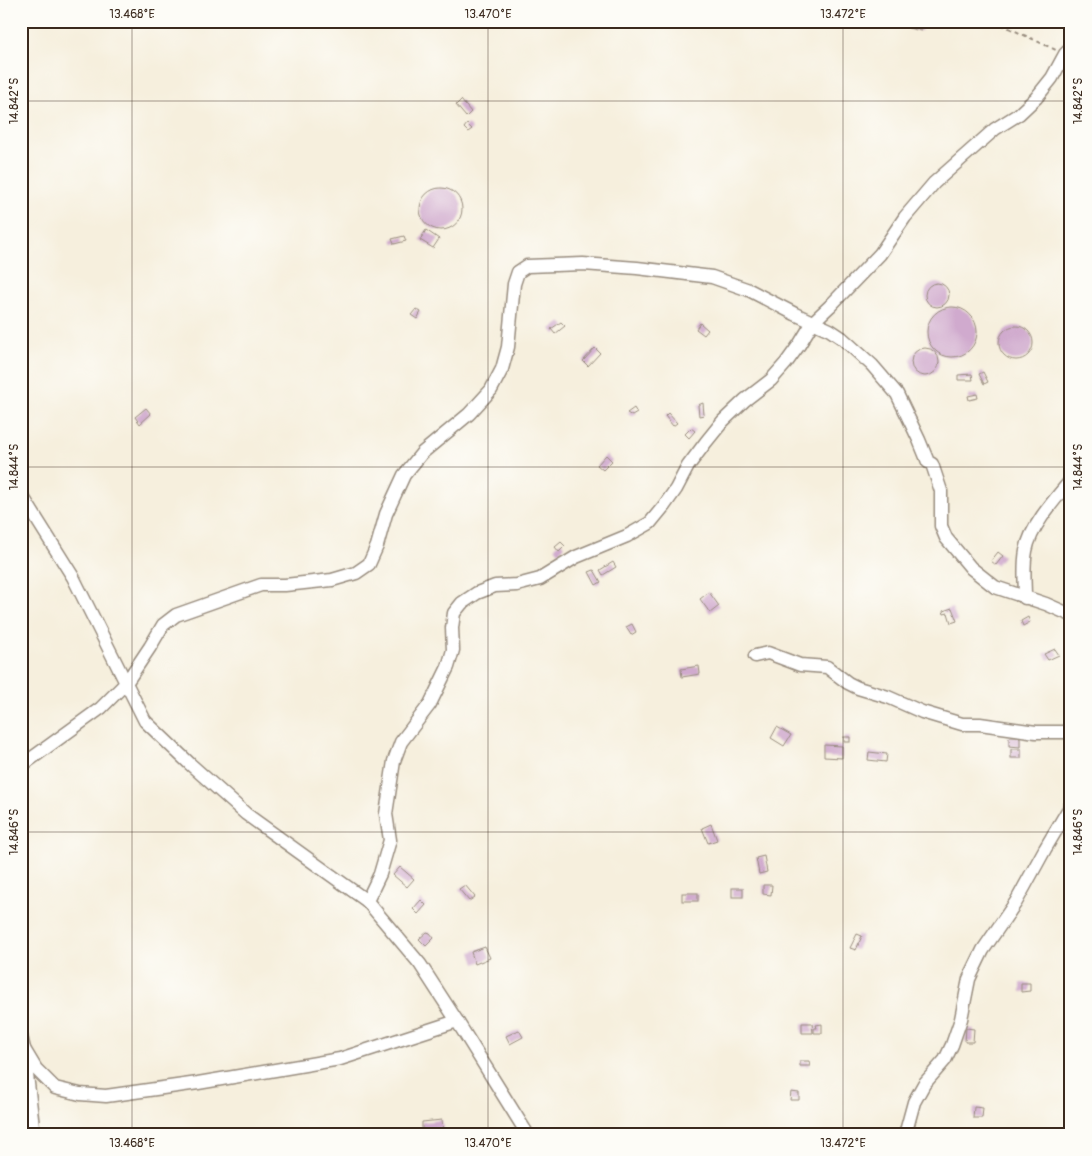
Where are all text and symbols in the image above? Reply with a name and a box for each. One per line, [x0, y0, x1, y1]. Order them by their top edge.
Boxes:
text: 13.468°E [109, 7, 155, 22]
text: 13.470°E [464, 7, 512, 22]
text: 13.472°E [820, 7, 866, 22]
text: 14.842°S [7, 78, 22, 124]
text: 14.842°S [1071, 78, 1086, 124]
text: 14.844°S [7, 444, 22, 490]
text: 14.844°S [1071, 444, 1086, 490]
text: 14.846°S [7, 809, 22, 855]
text: 14.846°S [1071, 809, 1086, 855]
text: 13.468°E [109, 1136, 155, 1151]
text: 13.470°E [464, 1136, 512, 1151]
text: 13.472°E [820, 1136, 866, 1151]

